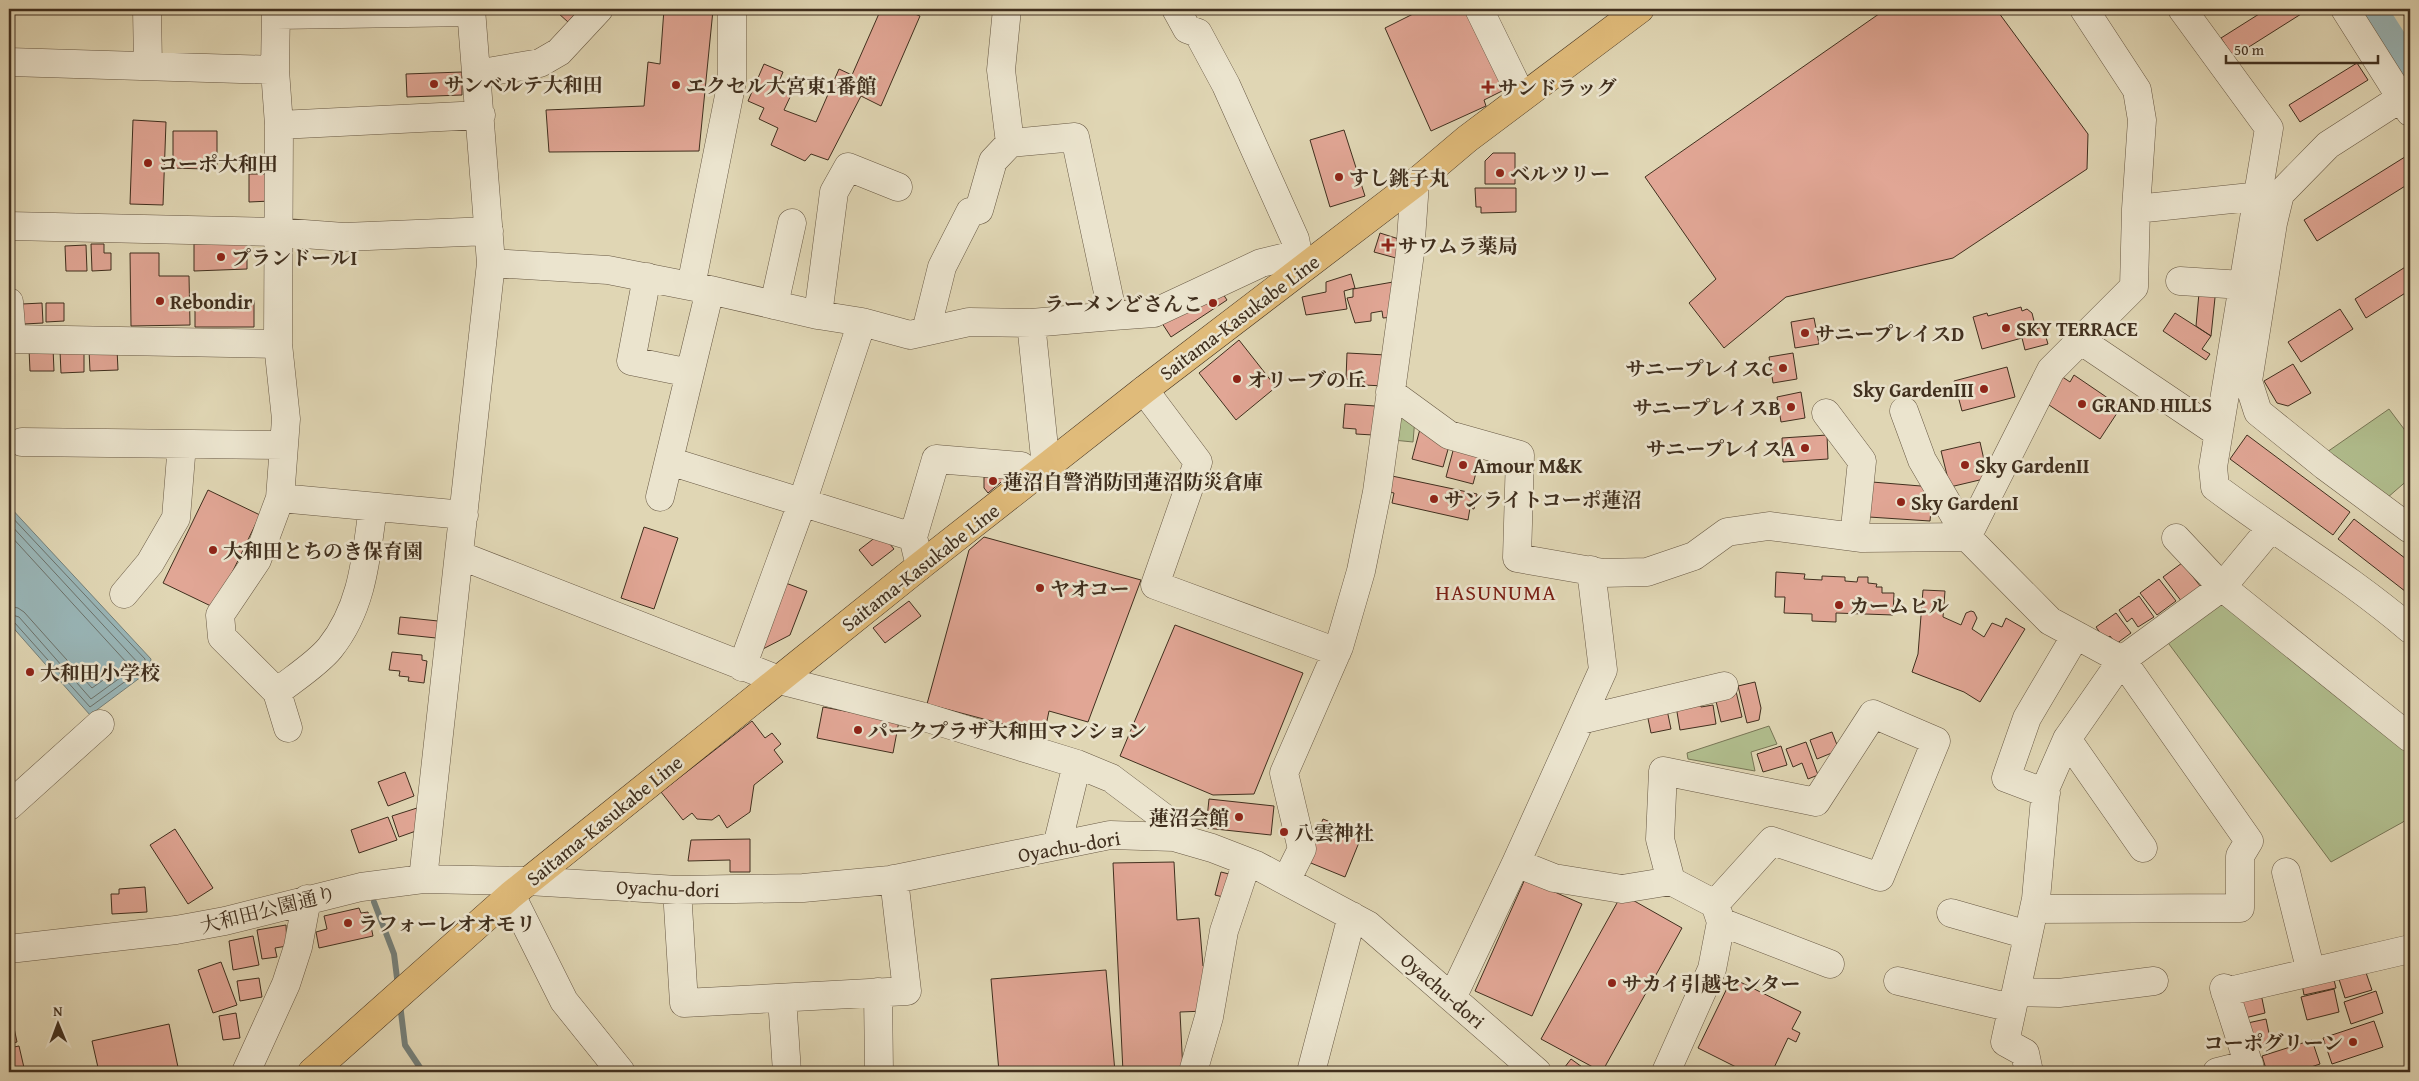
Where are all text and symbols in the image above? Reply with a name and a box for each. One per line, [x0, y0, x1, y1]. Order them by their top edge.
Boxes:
scale bar [2226, 32, 2379, 64]
text: 50 m [2234, 39, 2265, 60]
place label: サンベルテ大和田 [444, 70, 603, 99]
place label: エクセル大宮東1番館 [686, 71, 876, 100]
place label: サンドラッグ [1498, 73, 1617, 102]
marker: サンベルテ大和田 [428, 78, 440, 90]
marker: エクセル大宮東1番館 [670, 79, 682, 91]
marker: サンドラッグ [1482, 81, 1494, 93]
place label: コーポ大和田 [158, 149, 278, 178]
marker: コーポ大和田 [142, 157, 154, 169]
place label: ベルツリー [1510, 159, 1610, 188]
place label: すし銚子丸 [1349, 163, 1449, 192]
marker: ベルツリー [1494, 167, 1506, 179]
marker: すし銚子丸 [1333, 171, 1345, 183]
place label: サワムラ薬局 [1398, 231, 1518, 260]
marker: サワムラ薬局 [1382, 239, 1394, 251]
place label: プランドールⅠ [231, 243, 357, 272]
street label: Saitama-Kasukabe Line [1153, 247, 1325, 387]
marker: プランドールⅠ [215, 251, 227, 263]
place label: Rebondir [170, 287, 252, 316]
place label: ラーメンどさんこ [1044, 289, 1203, 318]
marker: Rebondir [154, 295, 166, 307]
marker: ラーメンどさんこ [1207, 297, 1219, 309]
place label: SKY TERRACE [2016, 314, 2138, 343]
place label: サニープレイスD [1815, 319, 1964, 348]
marker: SKY TERRACE [2000, 322, 2012, 334]
marker: サニープレイスD [1799, 327, 1811, 339]
place label: サニープレイスC [1625, 354, 1773, 383]
marker: サニープレイスC [1777, 362, 1789, 374]
place label: オリーブの丘 [1247, 365, 1366, 394]
marker: オリーブの丘 [1231, 373, 1243, 385]
place label: Sky GardenⅢ [1853, 375, 1974, 404]
marker: Sky GardenⅢ [1978, 383, 1990, 395]
place label: GRAND HILLS [2092, 390, 2212, 419]
place label: サニープレイスB [1632, 393, 1781, 422]
marker: GRAND HILLS [2076, 398, 2088, 410]
marker: サニープレイスB [1785, 401, 1797, 413]
place label: サニープレイスA [1646, 434, 1795, 463]
marker: サニープレイスA [1799, 442, 1811, 454]
place label: Amour M&K [1473, 451, 1583, 480]
place label: Sky GardenⅡ [1975, 451, 2090, 480]
marker: Amour M&K [1457, 459, 1469, 471]
marker: Sky GardenⅡ [1959, 459, 1971, 471]
place label: 蓮沼自警消防団蓮沼防災倉庫 [1003, 467, 1263, 496]
marker: 蓮沼自警消防団蓮沼防災倉庫 [987, 475, 999, 487]
place label: サンライトコーポ蓮沼 [1444, 485, 1642, 514]
place label: Sky GardenⅠ [1911, 488, 2019, 517]
marker: サンライトコーポ蓮沼 [1428, 493, 1440, 505]
street label: Saitama-Kasukabe Line [835, 496, 1005, 638]
marker: Sky GardenⅠ [1895, 496, 1907, 508]
place label: 大和田とちのき保育園 [223, 536, 423, 565]
marker: 大和田とちのき保育園 [207, 544, 219, 556]
place label: ヤオコー [1050, 574, 1129, 603]
district label: HASUNUMA [1435, 576, 1557, 608]
marker: ヤオコー [1034, 582, 1046, 594]
place label: カームヒル [1849, 591, 1949, 620]
marker: カームヒル [1833, 599, 1845, 611]
place label: 大和田小学校 [40, 658, 160, 687]
marker: 大和田小学校 [24, 666, 36, 678]
place label: パークプラザ大和田マンション [868, 716, 1147, 745]
marker: パークプラザ大和田マンション [852, 724, 864, 736]
street label: Saitama-Kasukabe Line [520, 748, 688, 892]
place label: 蓮沼会館 [1149, 803, 1229, 832]
marker: 蓮沼会館 [1233, 811, 1245, 823]
place label: 八雲神社 [1294, 818, 1374, 847]
street label: Oyachu-dori [1016, 823, 1123, 869]
marker: 八雲神社 [1278, 826, 1290, 838]
street label: Oyachu-dori [616, 872, 721, 904]
street label: 大和田公園通り [197, 878, 339, 940]
place label: ラフォーレオオモリ [358, 909, 536, 938]
marker: ラフォーレオオモリ [342, 917, 354, 929]
street label: Oyachu-dori [1394, 945, 1492, 1035]
place label: サカイ引越センター [1622, 969, 1800, 998]
marker: サカイ引越センター [1606, 977, 1618, 989]
north arrow [32, 998, 82, 1048]
text: N [53, 1001, 63, 1021]
place label: コーポグリーン [2203, 1028, 2343, 1057]
marker: コーポグリーン [2347, 1036, 2359, 1048]

